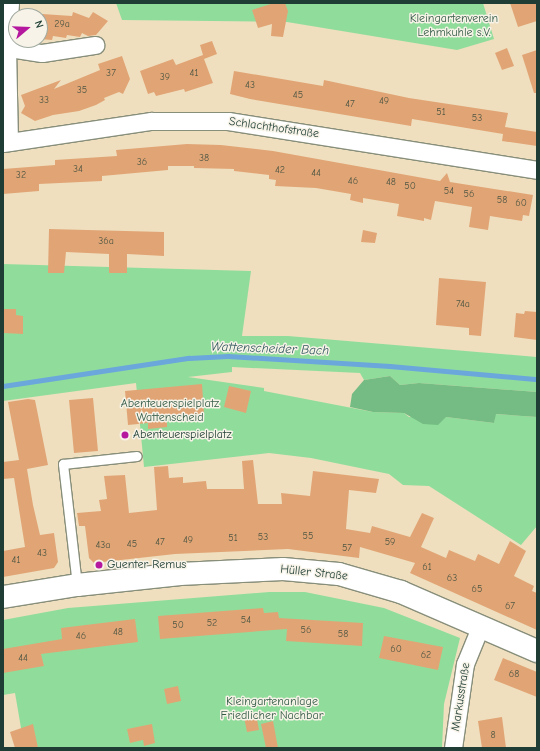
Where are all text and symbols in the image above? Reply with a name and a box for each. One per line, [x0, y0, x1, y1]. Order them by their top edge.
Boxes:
north arrow [8, 8, 48, 48]
park label: Kleingartenverein Lehmkuhle s.V. [410, 12, 498, 40]
text: N [32, 19, 46, 30]
house number: 29a [54, 19, 70, 31]
house number: 37 [106, 68, 116, 80]
house number: 41 [190, 68, 198, 80]
house number: 39 [160, 72, 170, 84]
house number: 43 [245, 80, 255, 92]
house number: 35 [77, 85, 87, 97]
house number: 45 [293, 90, 303, 102]
house number: 33 [39, 95, 49, 107]
house number: 49 [379, 96, 389, 108]
house number: 47 [345, 99, 355, 111]
house number: 51 [436, 107, 446, 119]
house number: 53 [472, 113, 482, 125]
street label: Schlachthofstraße [228, 115, 320, 141]
house number: 38 [199, 153, 209, 165]
house number: 36 [137, 157, 147, 169]
house number: 34 [73, 164, 83, 176]
house number: 42 [275, 165, 285, 177]
house number: 44 [311, 168, 321, 180]
house number: 32 [16, 170, 26, 182]
house number: 46 [348, 176, 358, 188]
house number: 48 [386, 177, 396, 189]
house number: 50 [404, 181, 416, 193]
house number: 54 [444, 186, 454, 198]
house number: 56 [464, 189, 474, 201]
house number: 58 [497, 195, 507, 207]
house number: 60 [515, 198, 527, 210]
house number: 36a [98, 236, 114, 248]
house number: 74a [456, 299, 470, 311]
water label: Wattenscheider Bach [211, 339, 329, 359]
park label: Abenteuerspielplatz Wattenscheid [121, 397, 219, 425]
place label: Abenteuerspielplatz [133, 428, 232, 442]
marker: Abenteuerspielplatz [120, 430, 130, 440]
house number: 55 [303, 531, 313, 543]
house number: 53 [258, 532, 268, 544]
house number: 51 [228, 533, 238, 545]
house number: 49 [183, 535, 193, 547]
house number: 47 [155, 537, 165, 549]
house number: 59 [385, 537, 395, 549]
house number: 45 [127, 539, 137, 551]
house number: 43a [95, 540, 111, 552]
house number: 57 [342, 543, 352, 555]
house number: 43 [37, 548, 47, 560]
house number: 41 [12, 555, 20, 567]
place label: Guenter Remus [107, 558, 186, 572]
marker: Guenter Remus [94, 560, 104, 570]
street label: Hüller Straße [279, 562, 349, 584]
house number: 61 [422, 562, 432, 574]
house number: 63 [447, 573, 457, 585]
house number: 65 [472, 584, 482, 596]
house number: 67 [505, 601, 515, 613]
house number: 54 [241, 615, 251, 627]
house number: 52 [207, 618, 217, 630]
house number: 50 [172, 620, 184, 632]
house number: 56 [301, 625, 311, 637]
house number: 48 [113, 627, 123, 639]
house number: 58 [338, 629, 348, 641]
house number: 46 [76, 631, 86, 643]
house number: 60 [390, 644, 402, 656]
house number: 62 [421, 650, 431, 662]
house number: 44 [18, 653, 28, 665]
street label: Markusstraße [448, 662, 474, 732]
house number: 68 [509, 669, 519, 681]
park label: Kleingartenanlage Friedlicher Nachbar [221, 695, 323, 723]
house number: 8 [490, 730, 496, 742]

